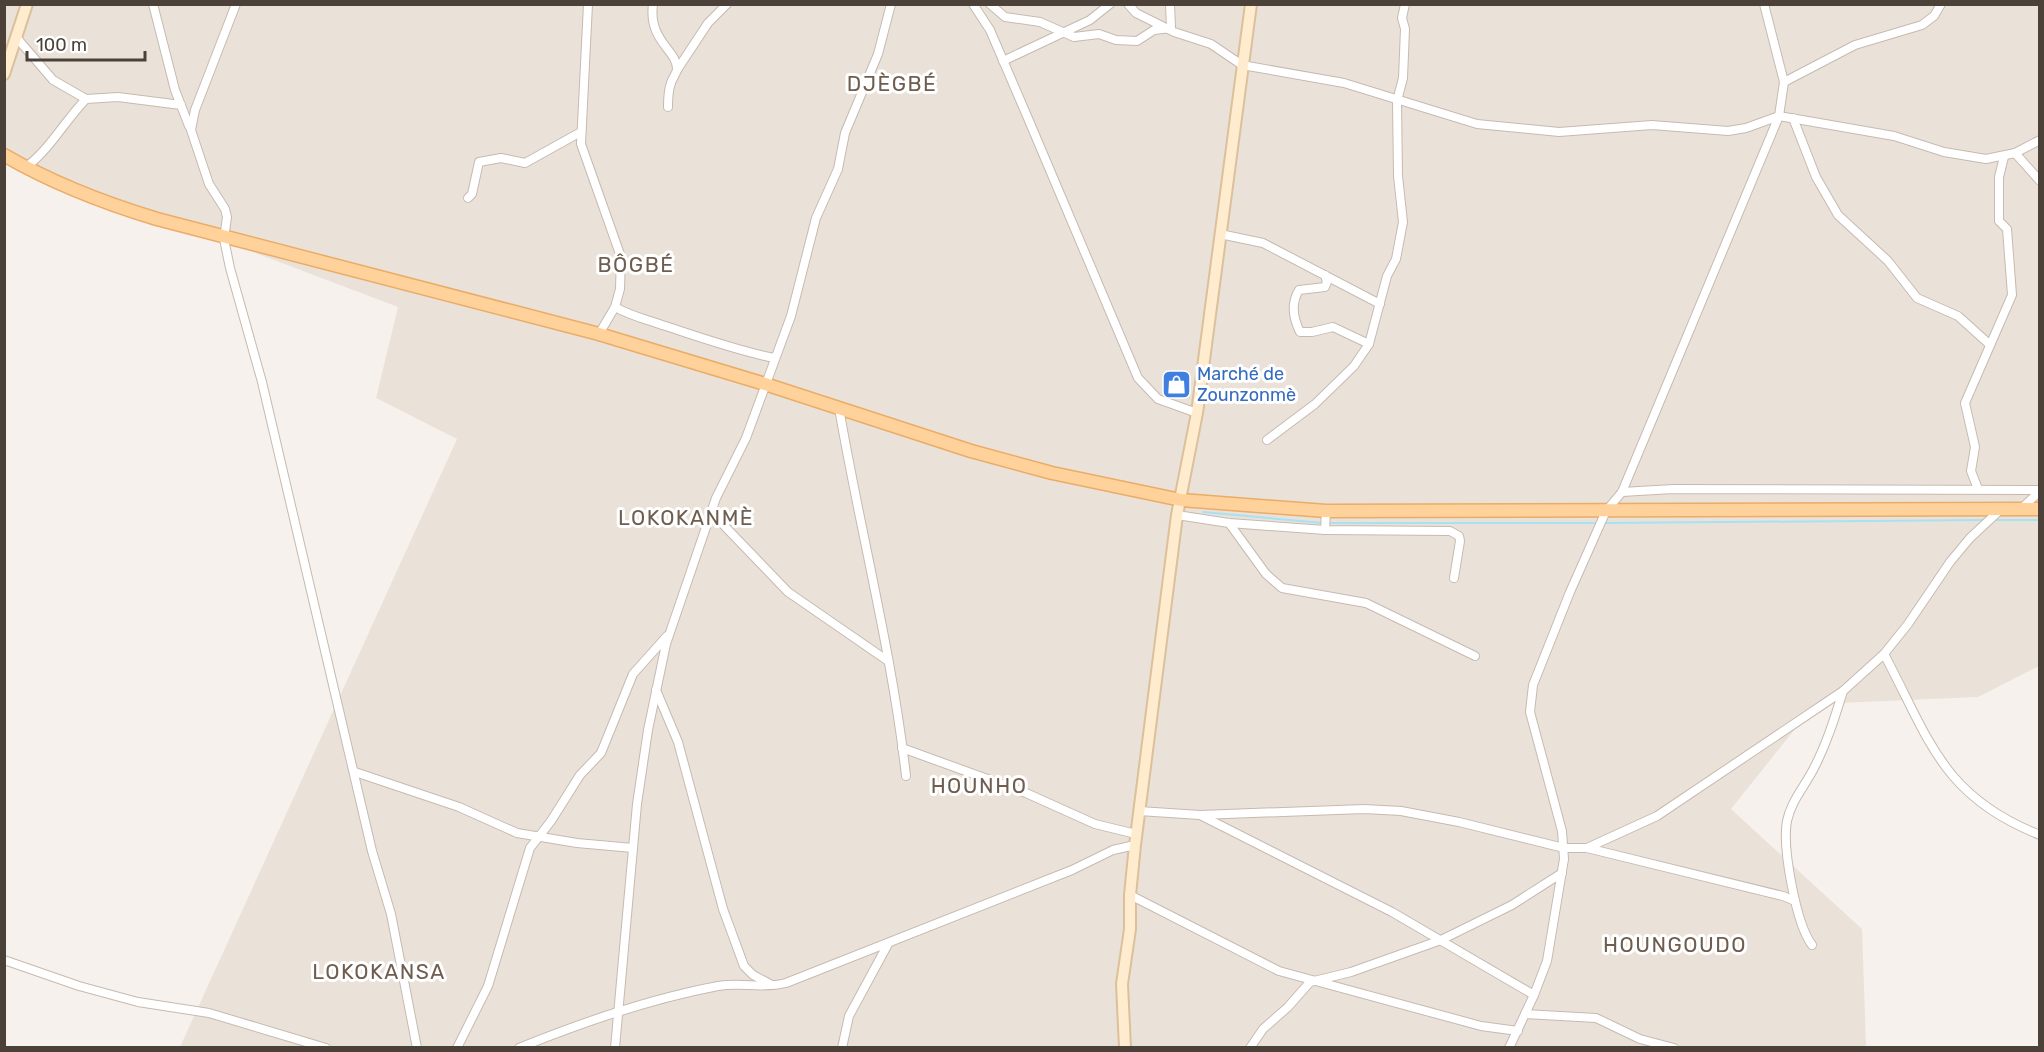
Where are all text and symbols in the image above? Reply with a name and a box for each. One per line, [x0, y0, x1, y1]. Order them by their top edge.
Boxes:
scale bar [27, 24, 146, 62]
text: 100 m [36, 34, 87, 56]
district label: DJÈGBÉ [847, 71, 937, 96]
district label: BÔGBÉ [598, 252, 674, 277]
place label: Marché de Zounzonmè [1197, 363, 1296, 406]
shop icon: Marché de Zounzonmè [1160, 368, 1192, 400]
district label: LOKOKANMÈ [618, 505, 754, 530]
district label: HOUNHO [931, 773, 1027, 798]
district label: HOUNGOUDO [1603, 932, 1747, 957]
district label: LOKOKANSA [312, 959, 446, 984]

